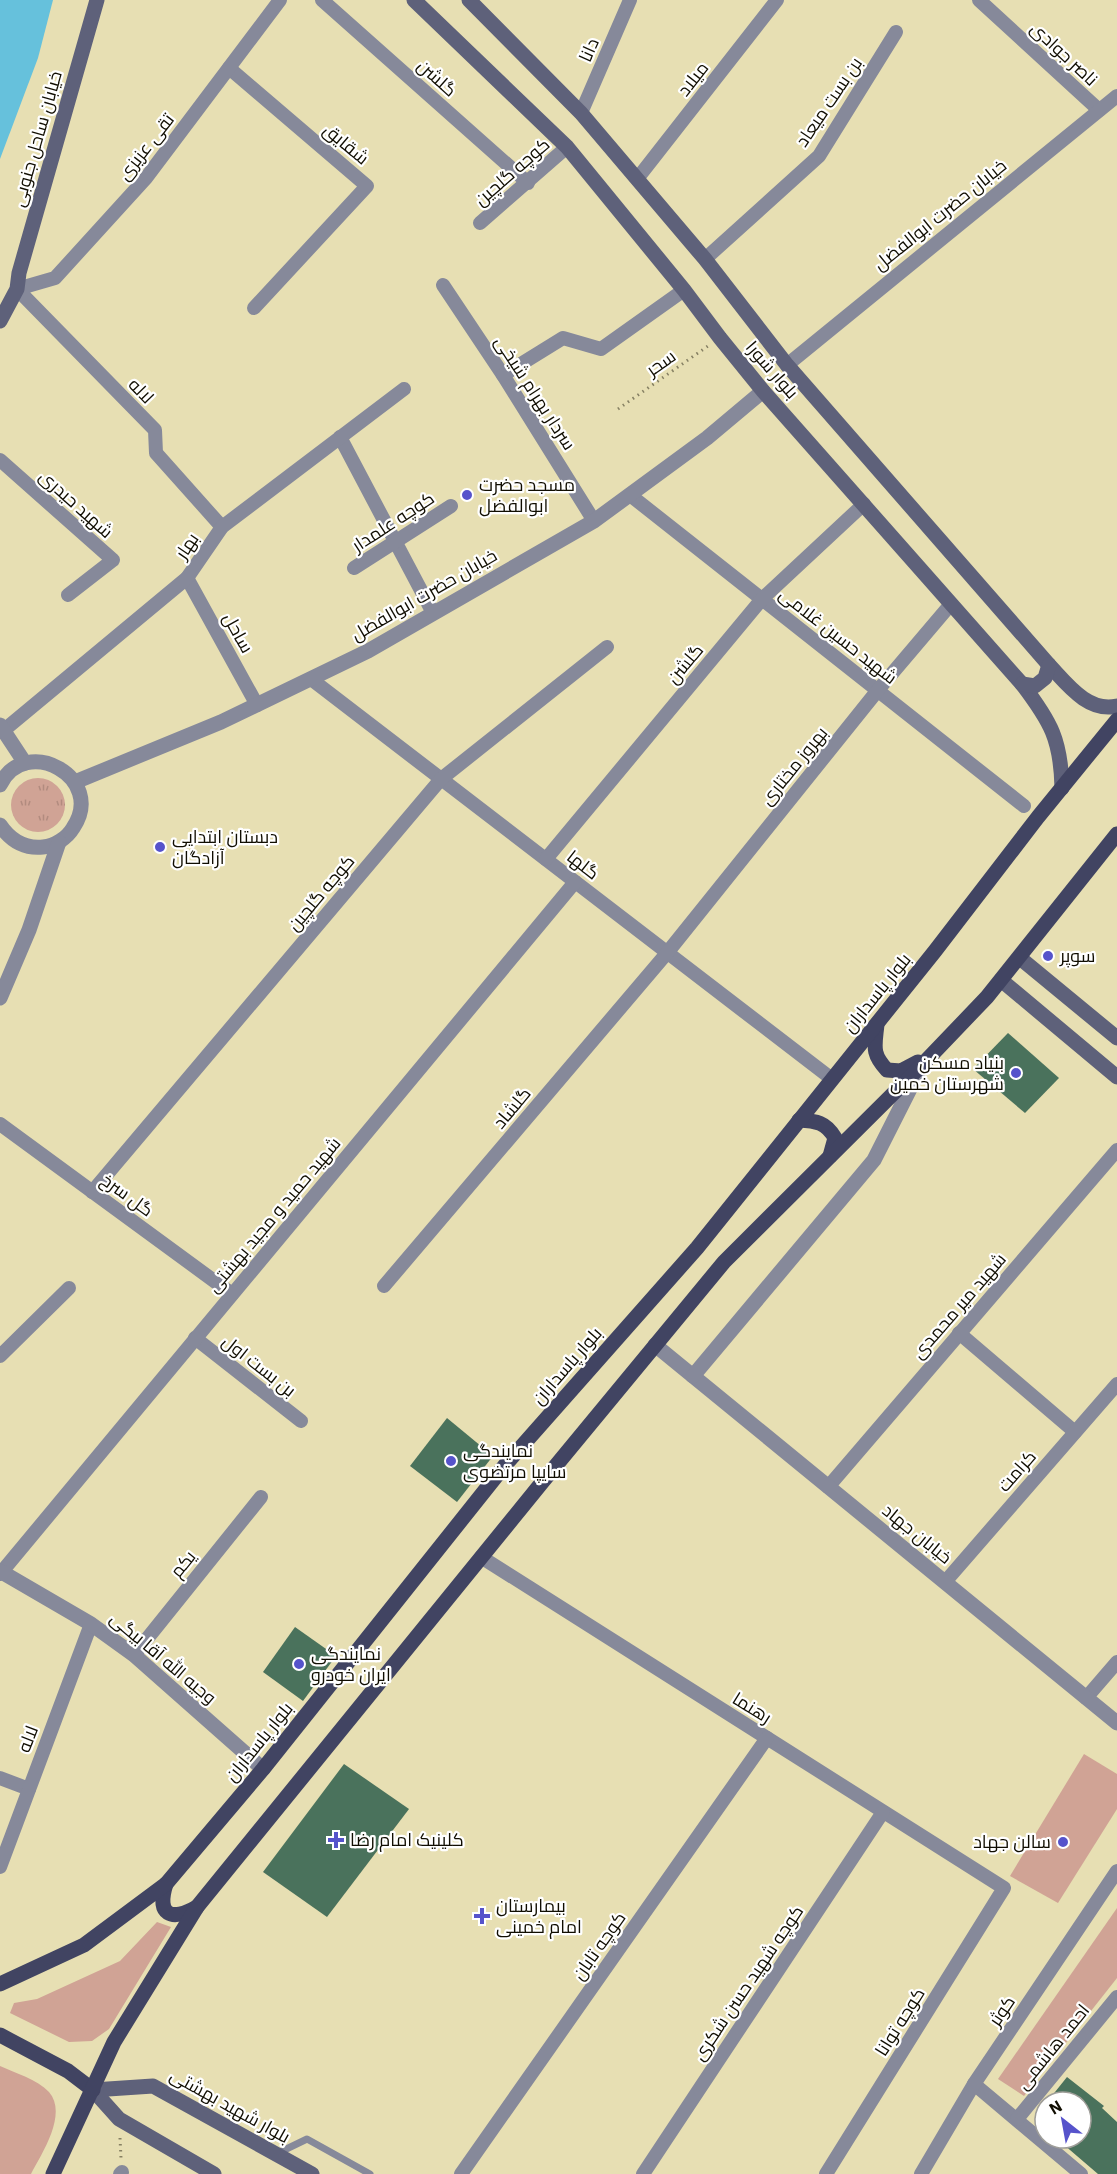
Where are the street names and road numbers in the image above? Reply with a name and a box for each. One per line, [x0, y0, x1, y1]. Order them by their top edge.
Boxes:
street label: ناصر جوادی [1026, 17, 1103, 91]
street label: دانا [573, 34, 604, 65]
street label: بن بست میعاد [790, 53, 867, 151]
street label: گلشن [413, 54, 462, 101]
street label: میلاد [672, 57, 713, 101]
street label: خیابان ساحل جنوبی [6, 68, 67, 210]
street label: تقی عزیزی [112, 108, 179, 185]
street label: شقایق [318, 118, 374, 170]
street label: کوچه گلچین [469, 133, 555, 211]
street label: خیابان حضرت ابوالفضل [868, 154, 1011, 275]
street label: سردار بهرام شیخی [489, 331, 581, 455]
street label: بلوار شورا [741, 336, 804, 403]
street label: سحر [641, 344, 680, 382]
street label: لاله [124, 373, 159, 408]
street label: شهید حیدری [35, 464, 118, 543]
street label: کوچه علمدار [346, 486, 439, 558]
street label: بهار [169, 528, 204, 564]
street label: خیابان حضرت ابوالفضل [347, 543, 501, 646]
street label: شهید حسین غلامی [775, 582, 902, 689]
street label: ساحل [218, 608, 259, 657]
street label: گلشن [661, 639, 708, 688]
street label: بهروز مختاری [755, 722, 832, 810]
street label: گلها [562, 845, 604, 884]
street label: کوچه گلچین [282, 850, 360, 936]
street label: بلوار پاسداران [838, 948, 916, 1038]
street label: گلشاد [488, 1082, 536, 1133]
street label: شهید حمید و مجید بهشتی [202, 1132, 346, 1297]
street label: گل سرخ [96, 1168, 158, 1222]
street label: شهید میر محمدی [906, 1248, 1011, 1363]
street label: بلوار پاسداران [527, 1322, 607, 1410]
street label: بن بست اول [218, 1330, 301, 1402]
street label: کرامت [992, 1445, 1041, 1496]
street label: خیابان جهاد [878, 1499, 957, 1569]
street label: یکم [165, 1545, 201, 1583]
street label: وجیه الله آقا بیگی [105, 1606, 221, 1709]
street label: رهنما [728, 1687, 776, 1728]
street label: بلوار پاسداران [220, 1697, 298, 1787]
street label: لاله [12, 1722, 43, 1756]
street label: کوچه شهید حسن شکری [687, 1901, 809, 2065]
street label: کوچه تابان [567, 1907, 631, 1985]
street label: کوچه توانا [870, 1983, 930, 2061]
street label: کوثر [983, 1991, 1020, 2031]
street label: احمد هاشمی [1011, 1999, 1094, 2094]
street label: بلوار شهید بهشتی [166, 2063, 294, 2148]

